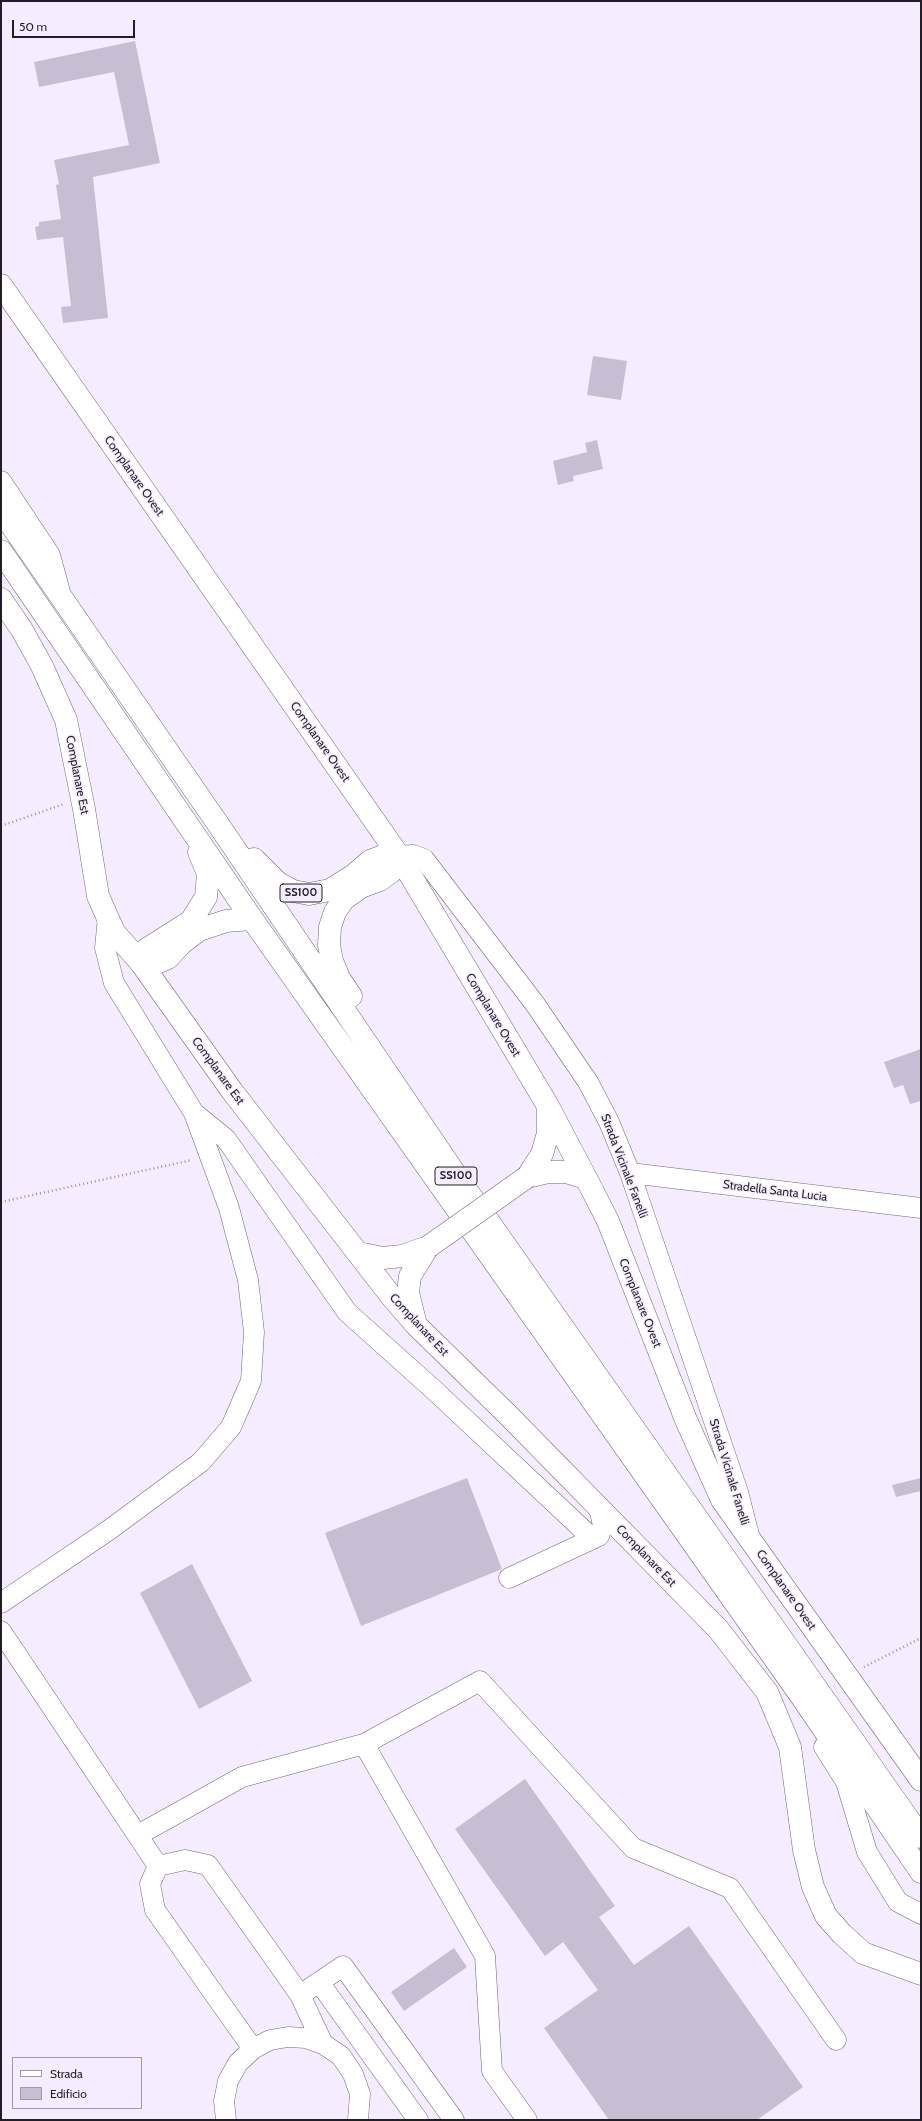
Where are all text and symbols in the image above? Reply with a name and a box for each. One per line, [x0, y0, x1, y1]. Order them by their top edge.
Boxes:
scale bar [14, 12, 137, 38]
text: 50 m [19, 19, 47, 34]
street label: Complanare Ovest [101, 433, 167, 519]
street label: Complanare Ovest [287, 699, 353, 785]
street label: Complanare Est [62, 734, 92, 816]
road number: SS100 [280, 884, 322, 902]
street label: Complanare Ovest [462, 971, 524, 1059]
street label: Complanare Est [189, 1034, 247, 1108]
street label: Strada Vicinale Fanelli [598, 1112, 650, 1220]
road number: SS100 [435, 1167, 477, 1185]
street label: Stradella Santa Lucia [722, 1177, 828, 1205]
street label: Complanare Ovest [616, 1256, 664, 1350]
street label: Complanare Est [386, 1291, 452, 1359]
street label: Strada Vicinale Fanelli [706, 1417, 752, 1527]
street label: Complanare Est [613, 1522, 679, 1590]
street label: Complanare Ovest [753, 1547, 819, 1633]
legend [12, 2057, 142, 2109]
text: Strada [50, 2066, 83, 2081]
text: Edificio [50, 2086, 87, 2101]

